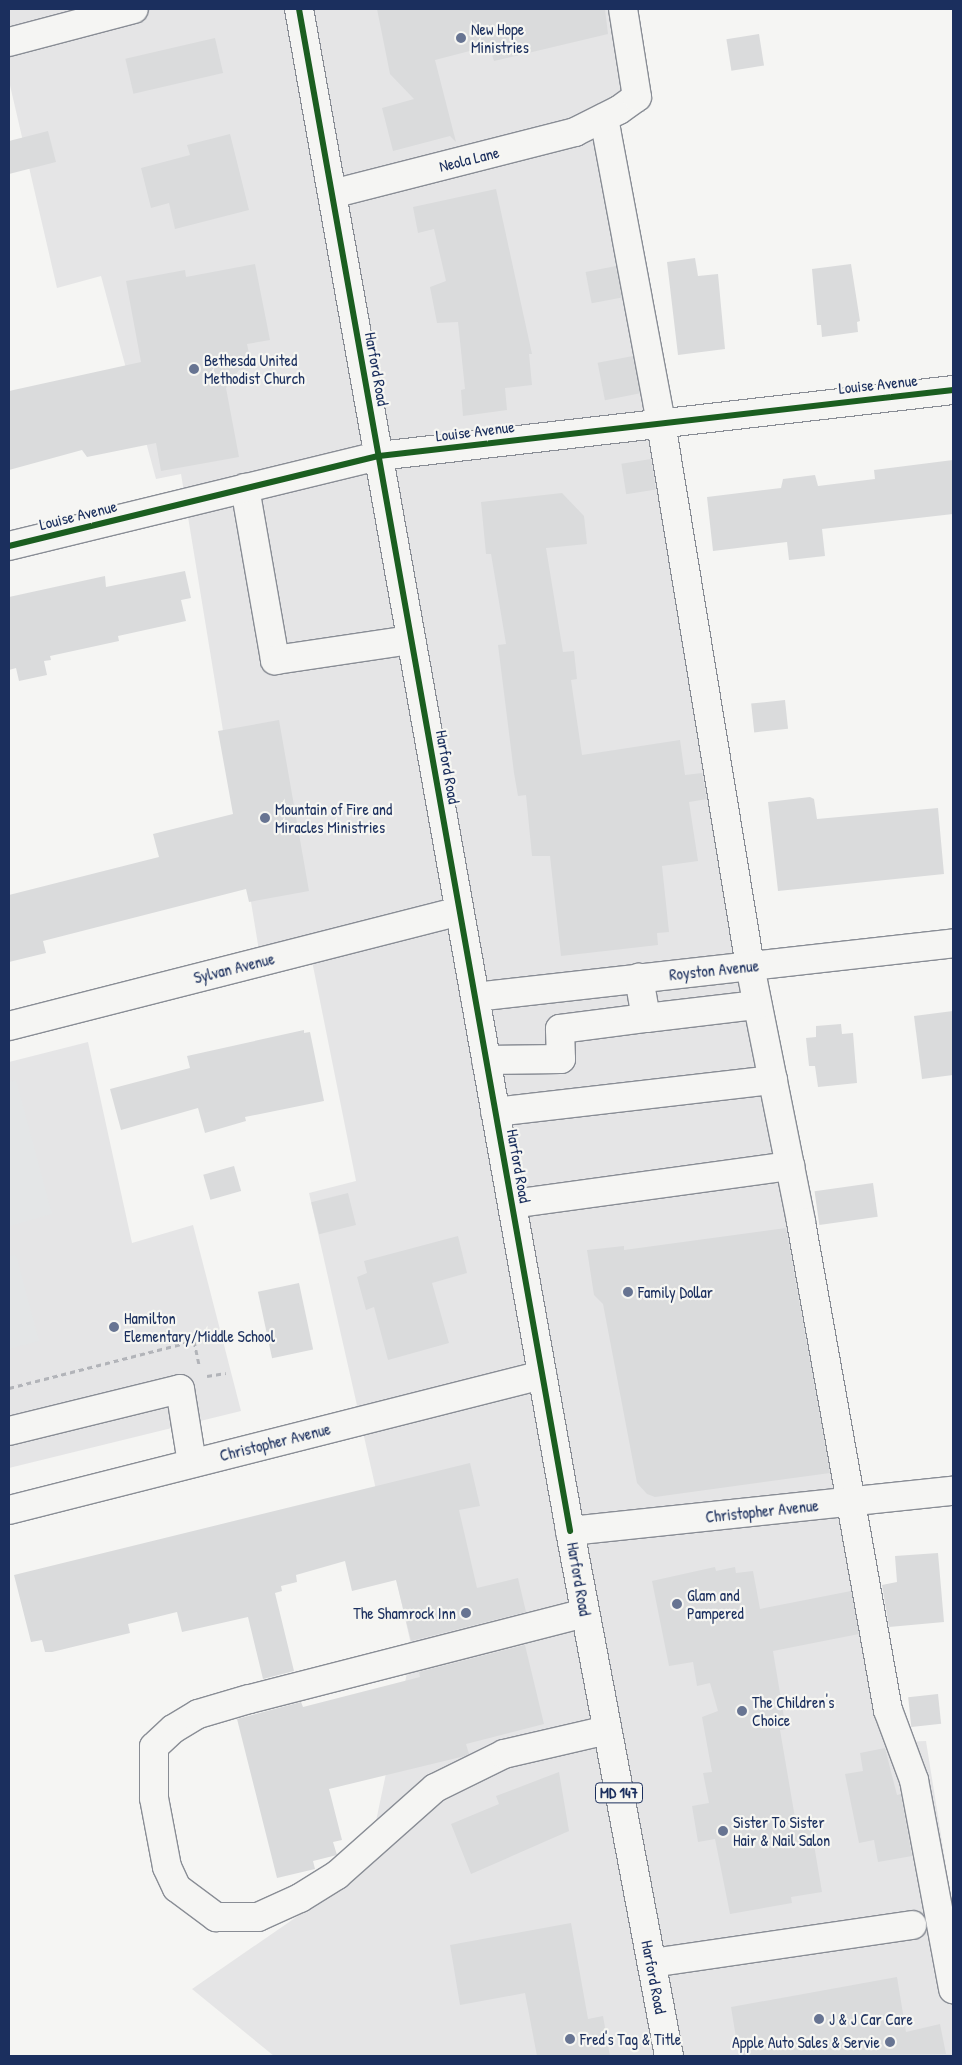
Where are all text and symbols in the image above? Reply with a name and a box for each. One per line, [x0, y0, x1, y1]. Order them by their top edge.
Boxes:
place label: New Hope Ministries [471, 19, 529, 57]
marker: New Hope Ministries [455, 32, 467, 44]
street label: Neola Lane [437, 142, 501, 176]
street label: Harford Road [361, 331, 393, 407]
place label: Bethesda United Methodist Church [204, 350, 305, 388]
marker: Bethesda United Methodist Church [188, 363, 200, 375]
street label: Louise Avenue [838, 370, 918, 398]
street label: Louise Avenue [435, 417, 515, 445]
street label: Louise Avenue [37, 496, 119, 534]
street label: Harford Road [432, 729, 464, 805]
place label: Mountain of Fire and Miracles Ministries [275, 799, 392, 837]
marker: Mountain of Fire and Miracles Ministries [259, 812, 271, 824]
street label: Sylvan Avenue [192, 949, 276, 987]
street label: Royston Avenue [668, 956, 760, 984]
street label: Harford Road [503, 1128, 535, 1204]
place label: Family Dollar [638, 1282, 713, 1302]
marker: Family Dollar [622, 1286, 634, 1298]
place label: Hamilton Elementary/Middle School [124, 1308, 275, 1346]
marker: Hamilton Elementary/Middle School [108, 1321, 120, 1333]
street label: Christopher Avenue [218, 1419, 332, 1465]
street label: Christopher Avenue [704, 1496, 820, 1526]
street label: Harford Road [563, 1541, 595, 1617]
place label: Glam and Pampered [687, 1585, 744, 1623]
marker: Glam and Pampered [671, 1598, 683, 1610]
place label: The Shamrock Inn [353, 1603, 456, 1623]
marker: The Shamrock Inn [460, 1607, 472, 1619]
place label: The Children's Choice [752, 1692, 834, 1730]
marker: The Children's Choice [736, 1705, 748, 1717]
road number: MD 147 [594, 1780, 644, 1806]
place label: Sister To Sister Hair & Nail Salon [733, 1812, 830, 1850]
marker: Sister To Sister Hair & Nail Salon [717, 1825, 729, 1837]
street label: Harford Road [637, 1939, 671, 2015]
place label: J & J Car Care [829, 2009, 913, 2029]
marker: J & J Car Care [813, 2013, 825, 2025]
place label: Fred's Tag & Title [580, 2029, 681, 2049]
place label: Apple Auto Sales & Servie [732, 2032, 880, 2052]
marker: Fred's Tag & Title [564, 2033, 576, 2045]
marker: Apple Auto Sales & Servie [884, 2036, 896, 2048]

